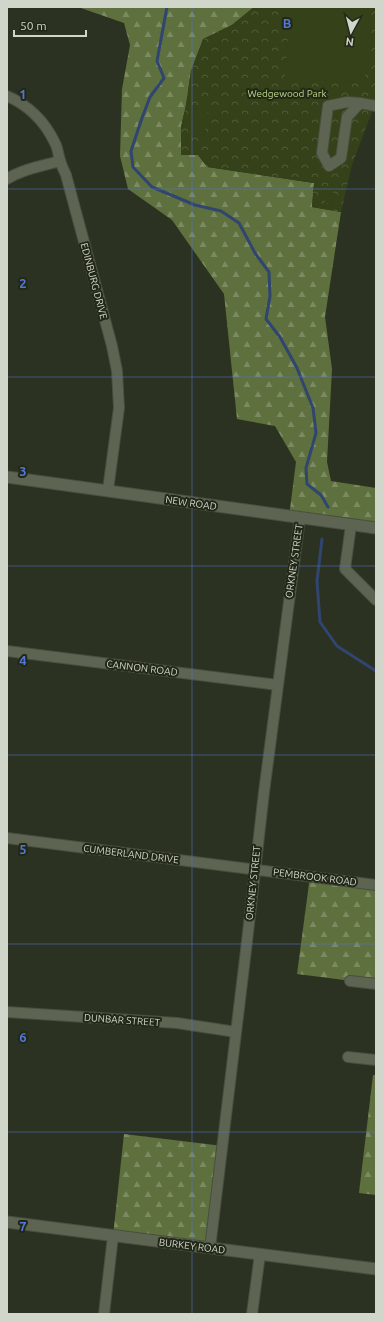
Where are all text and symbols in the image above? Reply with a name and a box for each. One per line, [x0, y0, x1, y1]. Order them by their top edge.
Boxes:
scale bar [14, 12, 86, 38]
north arrow [331, 12, 371, 52]
text: B [283, 16, 292, 30]
text: 50 m [20, 19, 47, 32]
text: N [345, 35, 355, 48]
text: 1 [19, 87, 27, 101]
park label: Wedgewood Park [247, 88, 327, 99]
street label: EDINBURG DRIVE [79, 242, 110, 321]
text: 2 [19, 276, 27, 290]
text: 3 [19, 464, 27, 478]
street label: NEW ROAD [165, 494, 217, 512]
street label: ORKNEY STREET [283, 523, 305, 599]
text: 4 [19, 653, 27, 667]
street label: CANNON ROAD [106, 658, 178, 678]
text: 5 [19, 842, 27, 856]
street label: CUMBERLAND DRIVE [83, 843, 180, 865]
street label: ORKNEY STREET [244, 845, 262, 921]
street label: PEMBROOK ROAD [273, 866, 357, 888]
street label: DUNBAR STREET [84, 1012, 161, 1028]
text: 6 [19, 1030, 27, 1044]
text: 7 [19, 1219, 27, 1233]
street label: BURKEY ROAD [158, 1236, 226, 1256]

